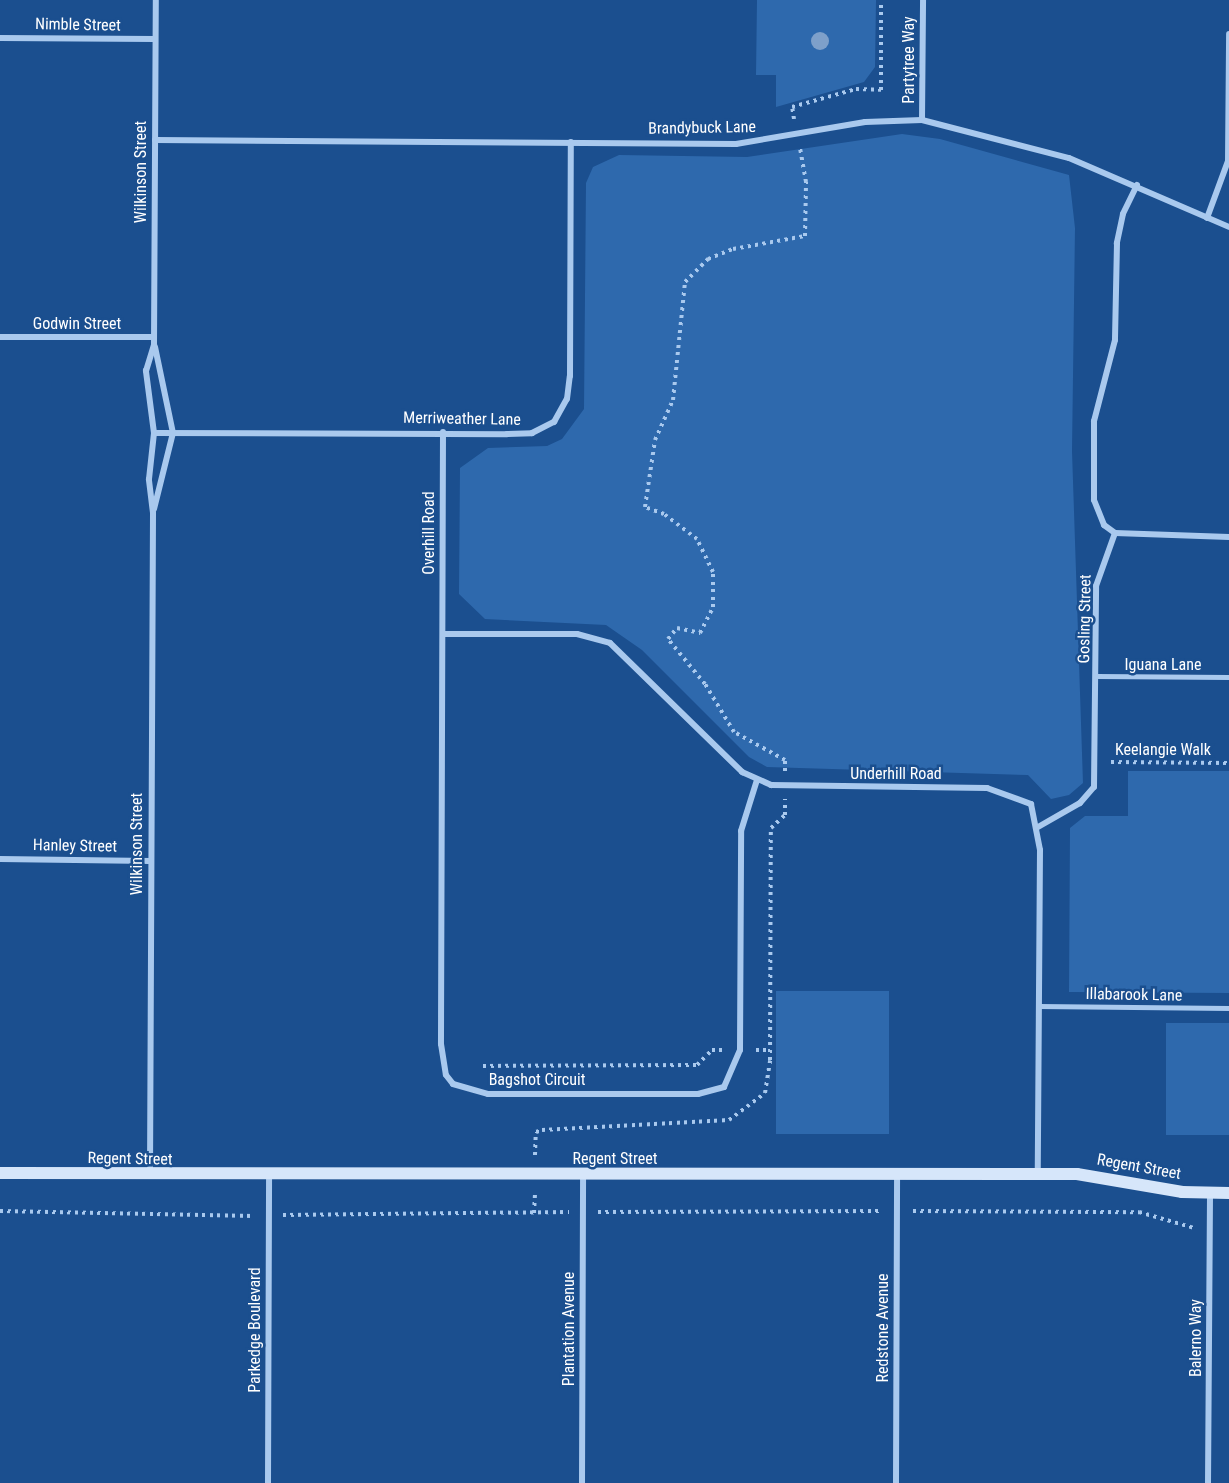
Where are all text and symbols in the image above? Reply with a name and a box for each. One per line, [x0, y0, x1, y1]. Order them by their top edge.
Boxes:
street label: Nimble Street [35, 15, 121, 35]
street label: Partytree Way [899, 16, 919, 104]
street label: Brandybuck Lane [648, 117, 756, 139]
street label: Wilkinson Street [131, 121, 151, 223]
street label: Godwin Street [33, 314, 121, 334]
street label: Merriweather Lane [403, 408, 521, 430]
street label: Overhill Road [419, 491, 439, 575]
street label: Gosling Street [1075, 574, 1095, 664]
street label: Iguana Lane [1125, 655, 1201, 675]
street label: Keelangie Walk [1115, 740, 1211, 760]
street label: Underhill Road [850, 764, 942, 784]
street label: Wilkinson Street [127, 793, 147, 895]
street label: Hanley Street [33, 836, 117, 856]
street label: Illabarook Lane [1085, 985, 1183, 1005]
street label: Bagshot Circuit [489, 1070, 585, 1090]
street label: Regent Street [87, 1149, 173, 1169]
street label: Regent Street [572, 1149, 658, 1169]
street label: Regent Street [1095, 1150, 1183, 1184]
street label: Parkedge Boulevard [245, 1267, 265, 1393]
street label: Plantation Avenue [559, 1272, 579, 1386]
street label: Redstone Avenue [873, 1274, 893, 1382]
street label: Balerno Way [1186, 1299, 1206, 1377]

